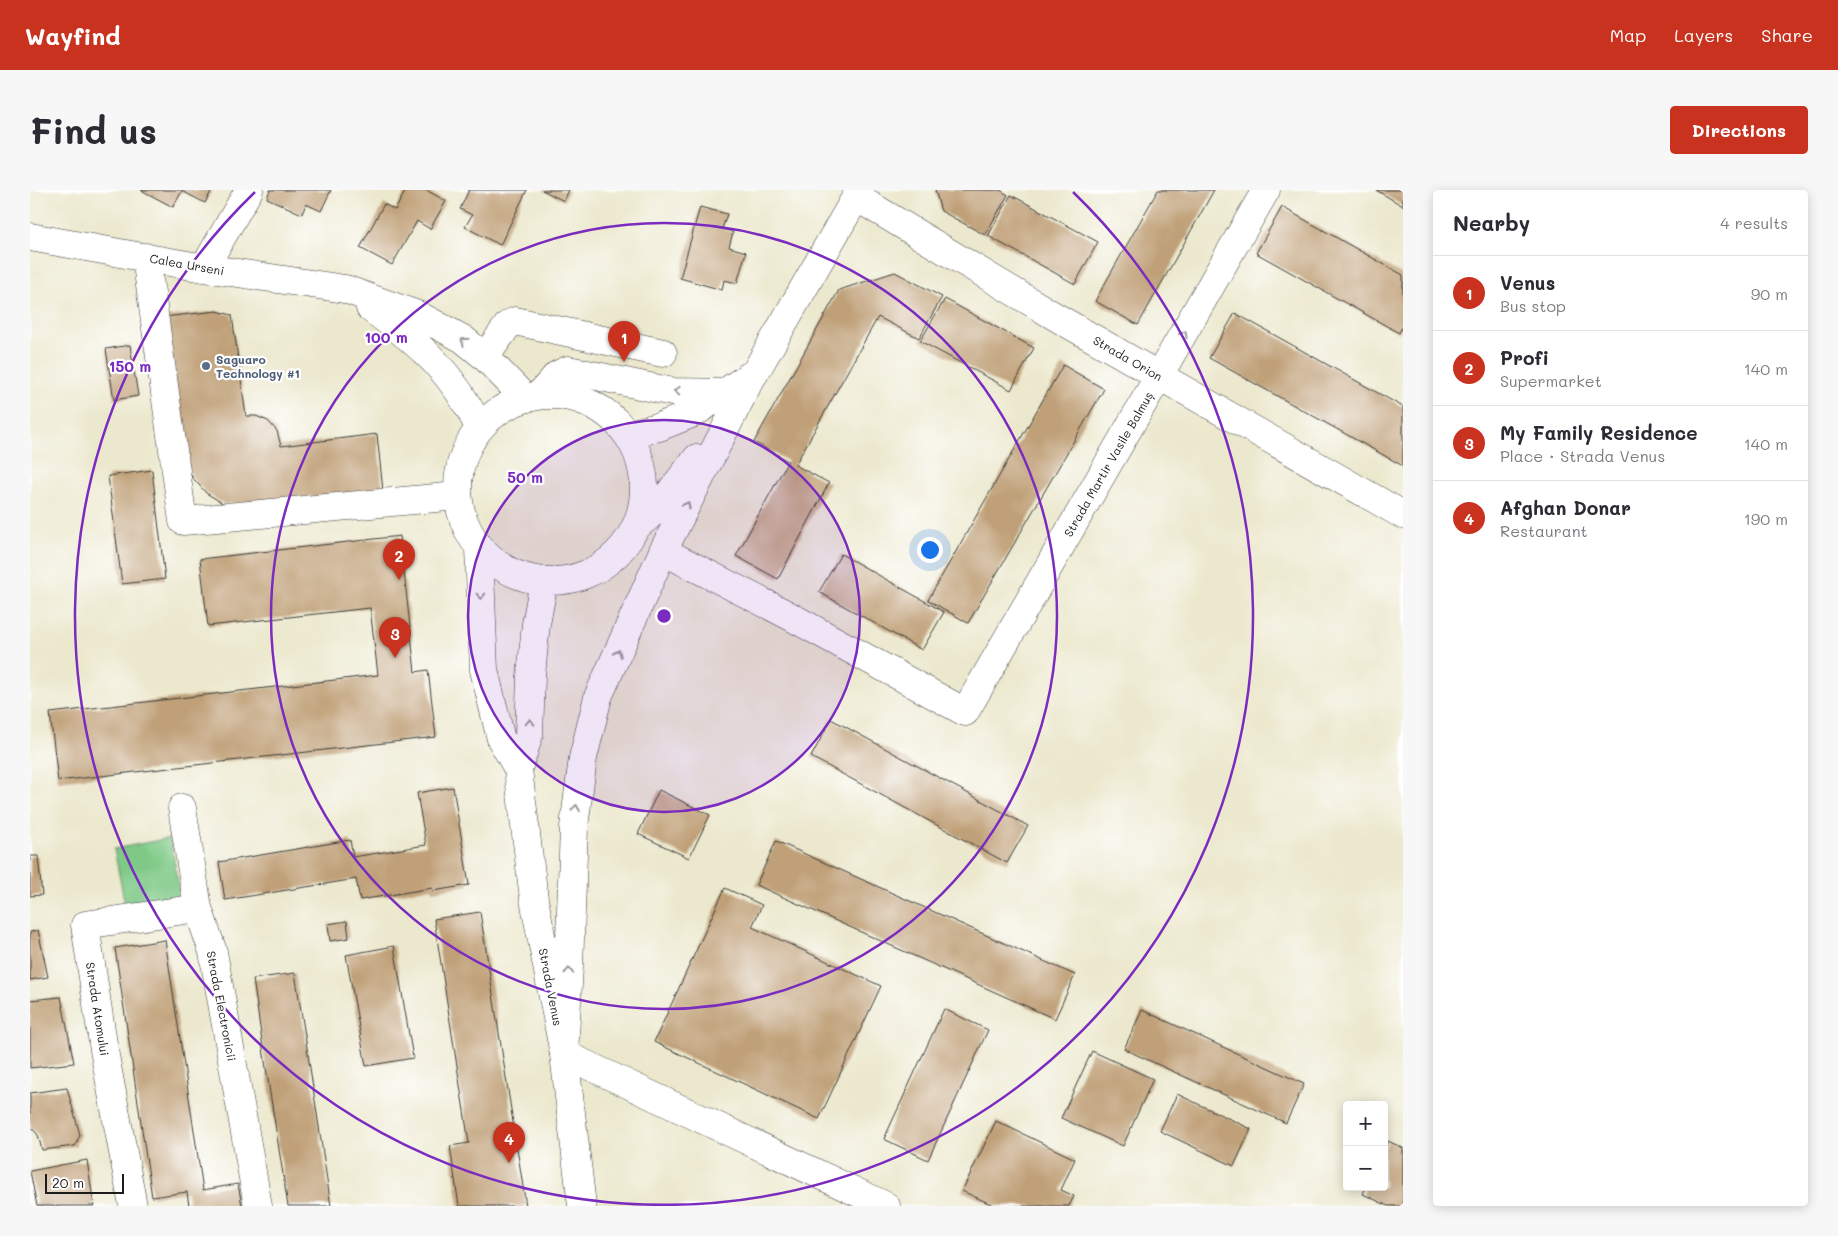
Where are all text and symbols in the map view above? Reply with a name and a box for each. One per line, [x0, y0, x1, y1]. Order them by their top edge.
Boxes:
text: Wayfind [25, 20, 121, 51]
text: Map [1610, 23, 1646, 47]
text: Layers [1674, 23, 1733, 47]
text: Share [1761, 23, 1813, 47]
button: Directions [1670, 106, 1808, 154]
text: Find us [30, 107, 157, 153]
text: Nearby [1453, 209, 1530, 236]
text: 4 results [1720, 212, 1788, 233]
street label: Calea Urseni [148, 250, 226, 278]
text: Venus [1500, 270, 1555, 295]
text: 1 [1465, 283, 1473, 304]
text: 90 m [1751, 283, 1788, 304]
text: Bus stop [1500, 295, 1566, 316]
pin: 1 [608, 321, 640, 362]
text: 100 m [364, 327, 408, 347]
one-way arrow [1178, 330, 1188, 339]
street label: Strada Orion [1090, 332, 1166, 384]
one-way arrow [460, 338, 470, 347]
text: Profi [1500, 345, 1549, 370]
place label: Saguaro Technology #1 [216, 351, 300, 381]
text: 150 m [109, 356, 151, 376]
text: 2 [1465, 358, 1473, 379]
text: 140 m [1744, 358, 1788, 379]
marker: Saguaro Technology #1 [200, 360, 212, 372]
text: Supermarket [1500, 370, 1602, 391]
one-way arrow [673, 386, 681, 397]
street label: Strada Martir Vasile Balmuș [1060, 388, 1156, 540]
text: My Family Residence [1500, 420, 1698, 445]
text: 3 [1464, 433, 1474, 454]
text: 140 m [1744, 433, 1788, 454]
text: Place · Strada Venus [1500, 445, 1665, 466]
text: 50 m [507, 467, 543, 487]
text: Afghan Donar [1500, 495, 1631, 520]
one-way arrow [681, 502, 691, 511]
text: 4 [1464, 508, 1474, 529]
text: 190 m [1744, 508, 1788, 529]
text: Restaurant [1500, 520, 1588, 541]
your location [917, 537, 943, 563]
pin: 2 [383, 539, 415, 580]
one-way arrow [475, 593, 486, 601]
centre of rings [655, 607, 673, 625]
pin: 3 [379, 617, 411, 658]
one-way arrow [612, 649, 623, 658]
one-way arrow [524, 717, 535, 725]
one-way arrow [570, 804, 581, 812]
street label: Strada Venus [536, 947, 566, 1027]
street label: Strada Electronicii [203, 950, 241, 1062]
street label: Strada Atomului [83, 961, 113, 1057]
one-way arrow [563, 966, 574, 974]
map controls [1343, 1101, 1388, 1191]
button: + [1343, 1101, 1388, 1146]
pin: 4 [493, 1122, 525, 1163]
button: − [1343, 1146, 1388, 1191]
scale bar [45, 1171, 124, 1194]
text: 20 m [52, 1173, 84, 1192]

